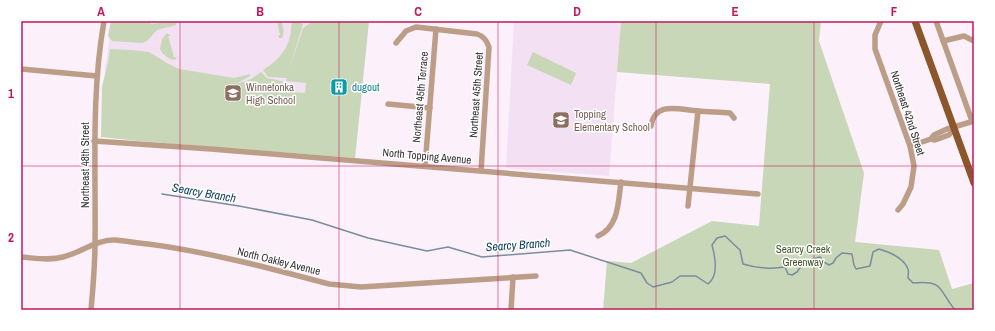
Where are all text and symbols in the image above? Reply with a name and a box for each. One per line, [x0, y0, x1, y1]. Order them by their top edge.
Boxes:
text: A [97, 3, 105, 20]
text: B [256, 3, 264, 20]
text: C [414, 3, 422, 20]
text: D [573, 3, 581, 20]
text: E [731, 3, 739, 20]
text: F [891, 3, 898, 20]
street label: Northeast 45th Terrace [409, 51, 431, 143]
street label: Northeast 45th Street [466, 51, 486, 138]
street label: Northeast 42nd Street [888, 69, 928, 158]
building icon: dugout [329, 77, 349, 97]
place label: Winnetonka High School [246, 80, 295, 107]
place label: dugout [352, 80, 380, 94]
school or university icon: Winnetonka High School [223, 83, 243, 103]
text: 1 [8, 85, 14, 102]
place label: Topping Elementary School [574, 107, 650, 134]
school or university icon: Topping Elementary School [551, 110, 571, 130]
street label: Northeast 48th Street [78, 122, 92, 208]
street label: North Topping Avenue [382, 145, 472, 167]
water label: Searcy Branch [171, 180, 237, 206]
text: 2 [8, 229, 14, 246]
water label: Searcy Branch [485, 235, 551, 255]
park label: Searcy Creek Greenway [776, 242, 831, 269]
street label: North Oakley Avenue [236, 244, 322, 278]

